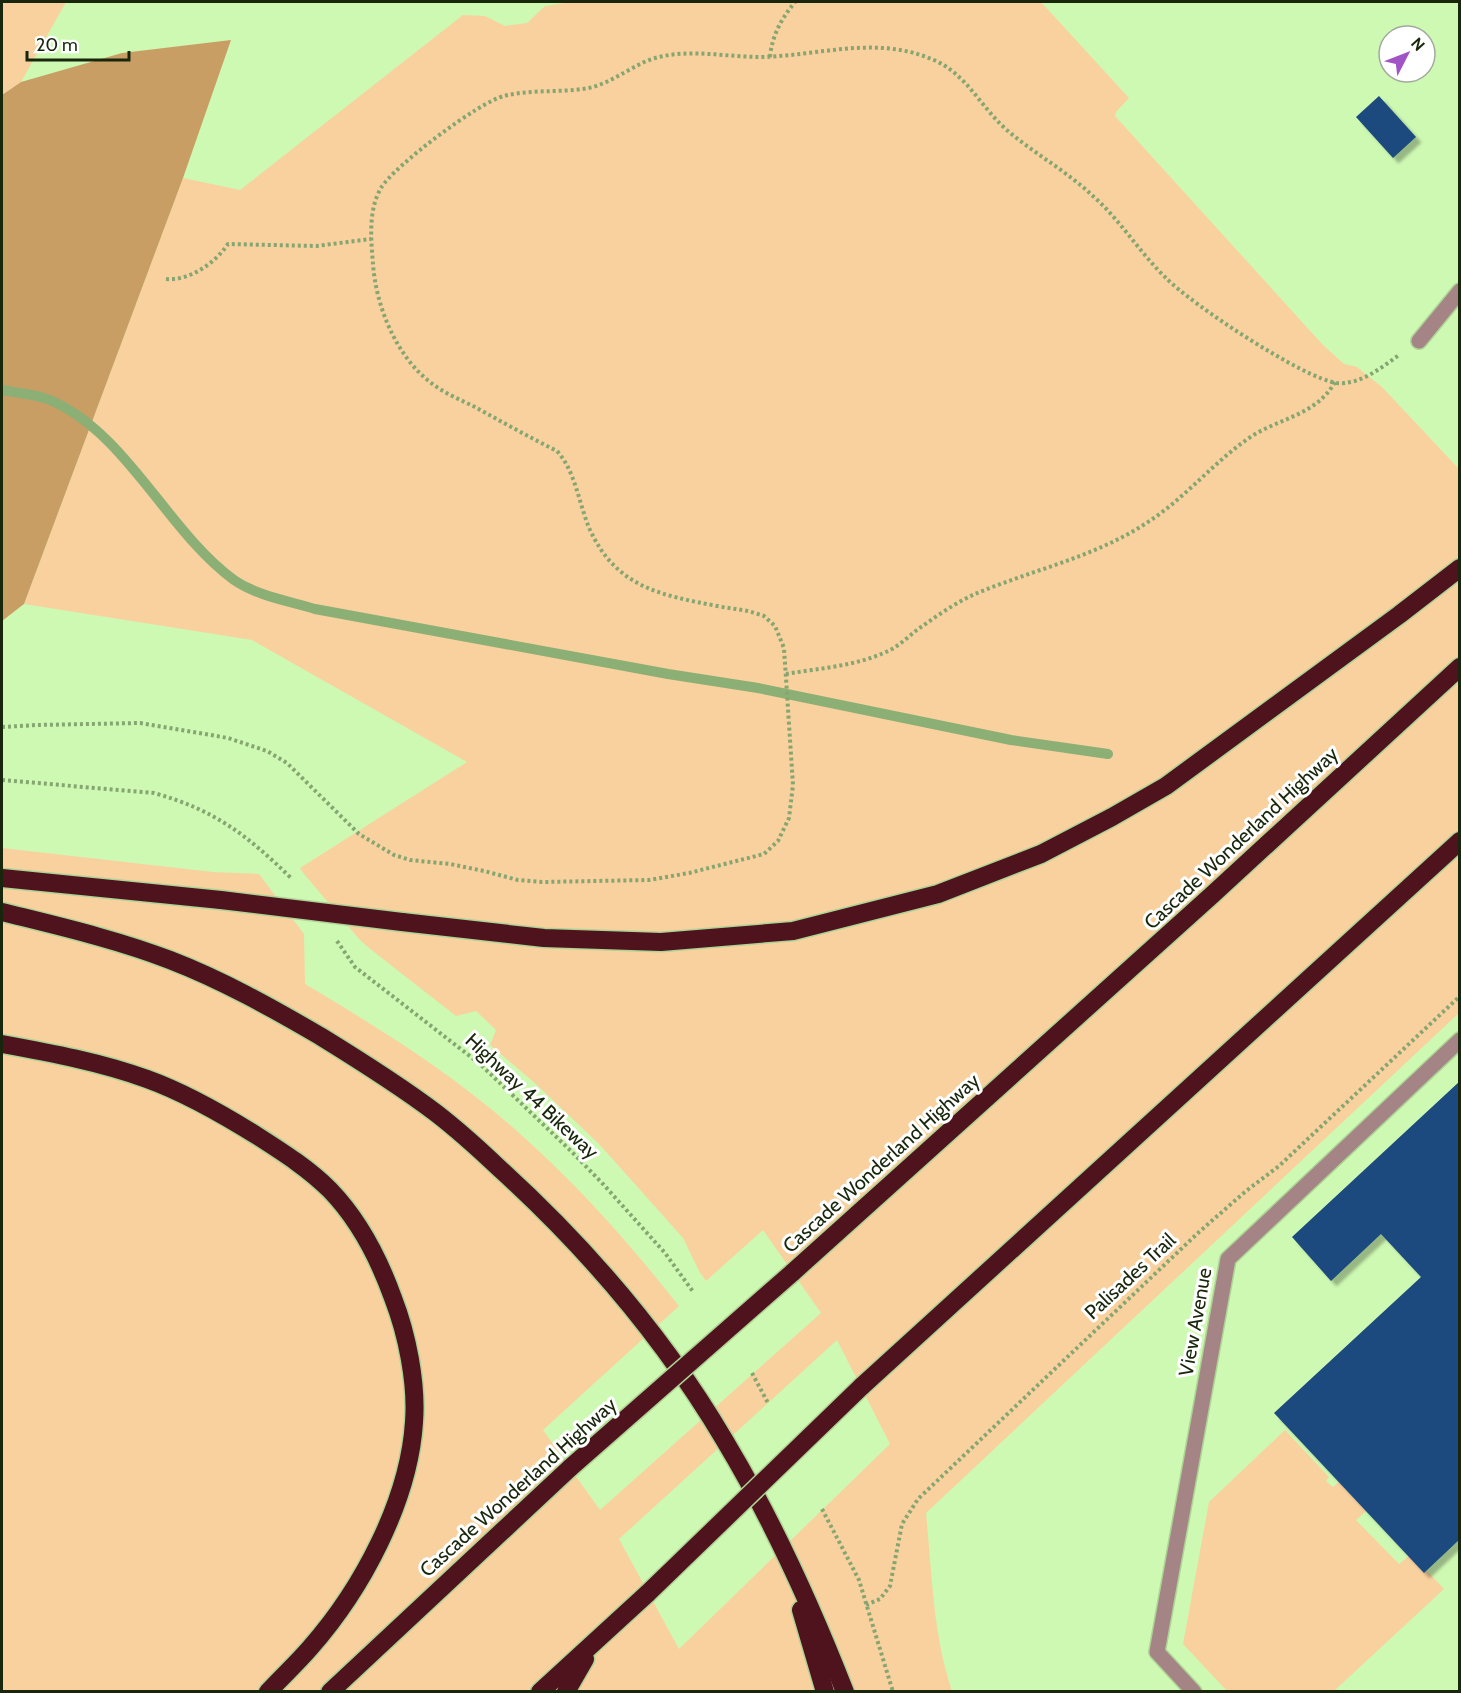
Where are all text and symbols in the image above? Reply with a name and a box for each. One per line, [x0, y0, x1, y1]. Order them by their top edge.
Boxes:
scale bar [27, 24, 129, 62]
north arrow [1377, 24, 1437, 84]
text: 20 m [36, 34, 78, 56]
text: N [1407, 34, 1429, 55]
street label: Cascade Wonderland Highway [1139, 742, 1343, 934]
street label: Highway 44 Bikeway [460, 1028, 604, 1164]
street label: Cascade Wonderland Highway [778, 1068, 984, 1258]
street label: Palisades Trail [1080, 1228, 1181, 1324]
street label: View Avenue [1174, 1266, 1216, 1378]
street label: Cascade Wonderland Highway [415, 1392, 621, 1582]

